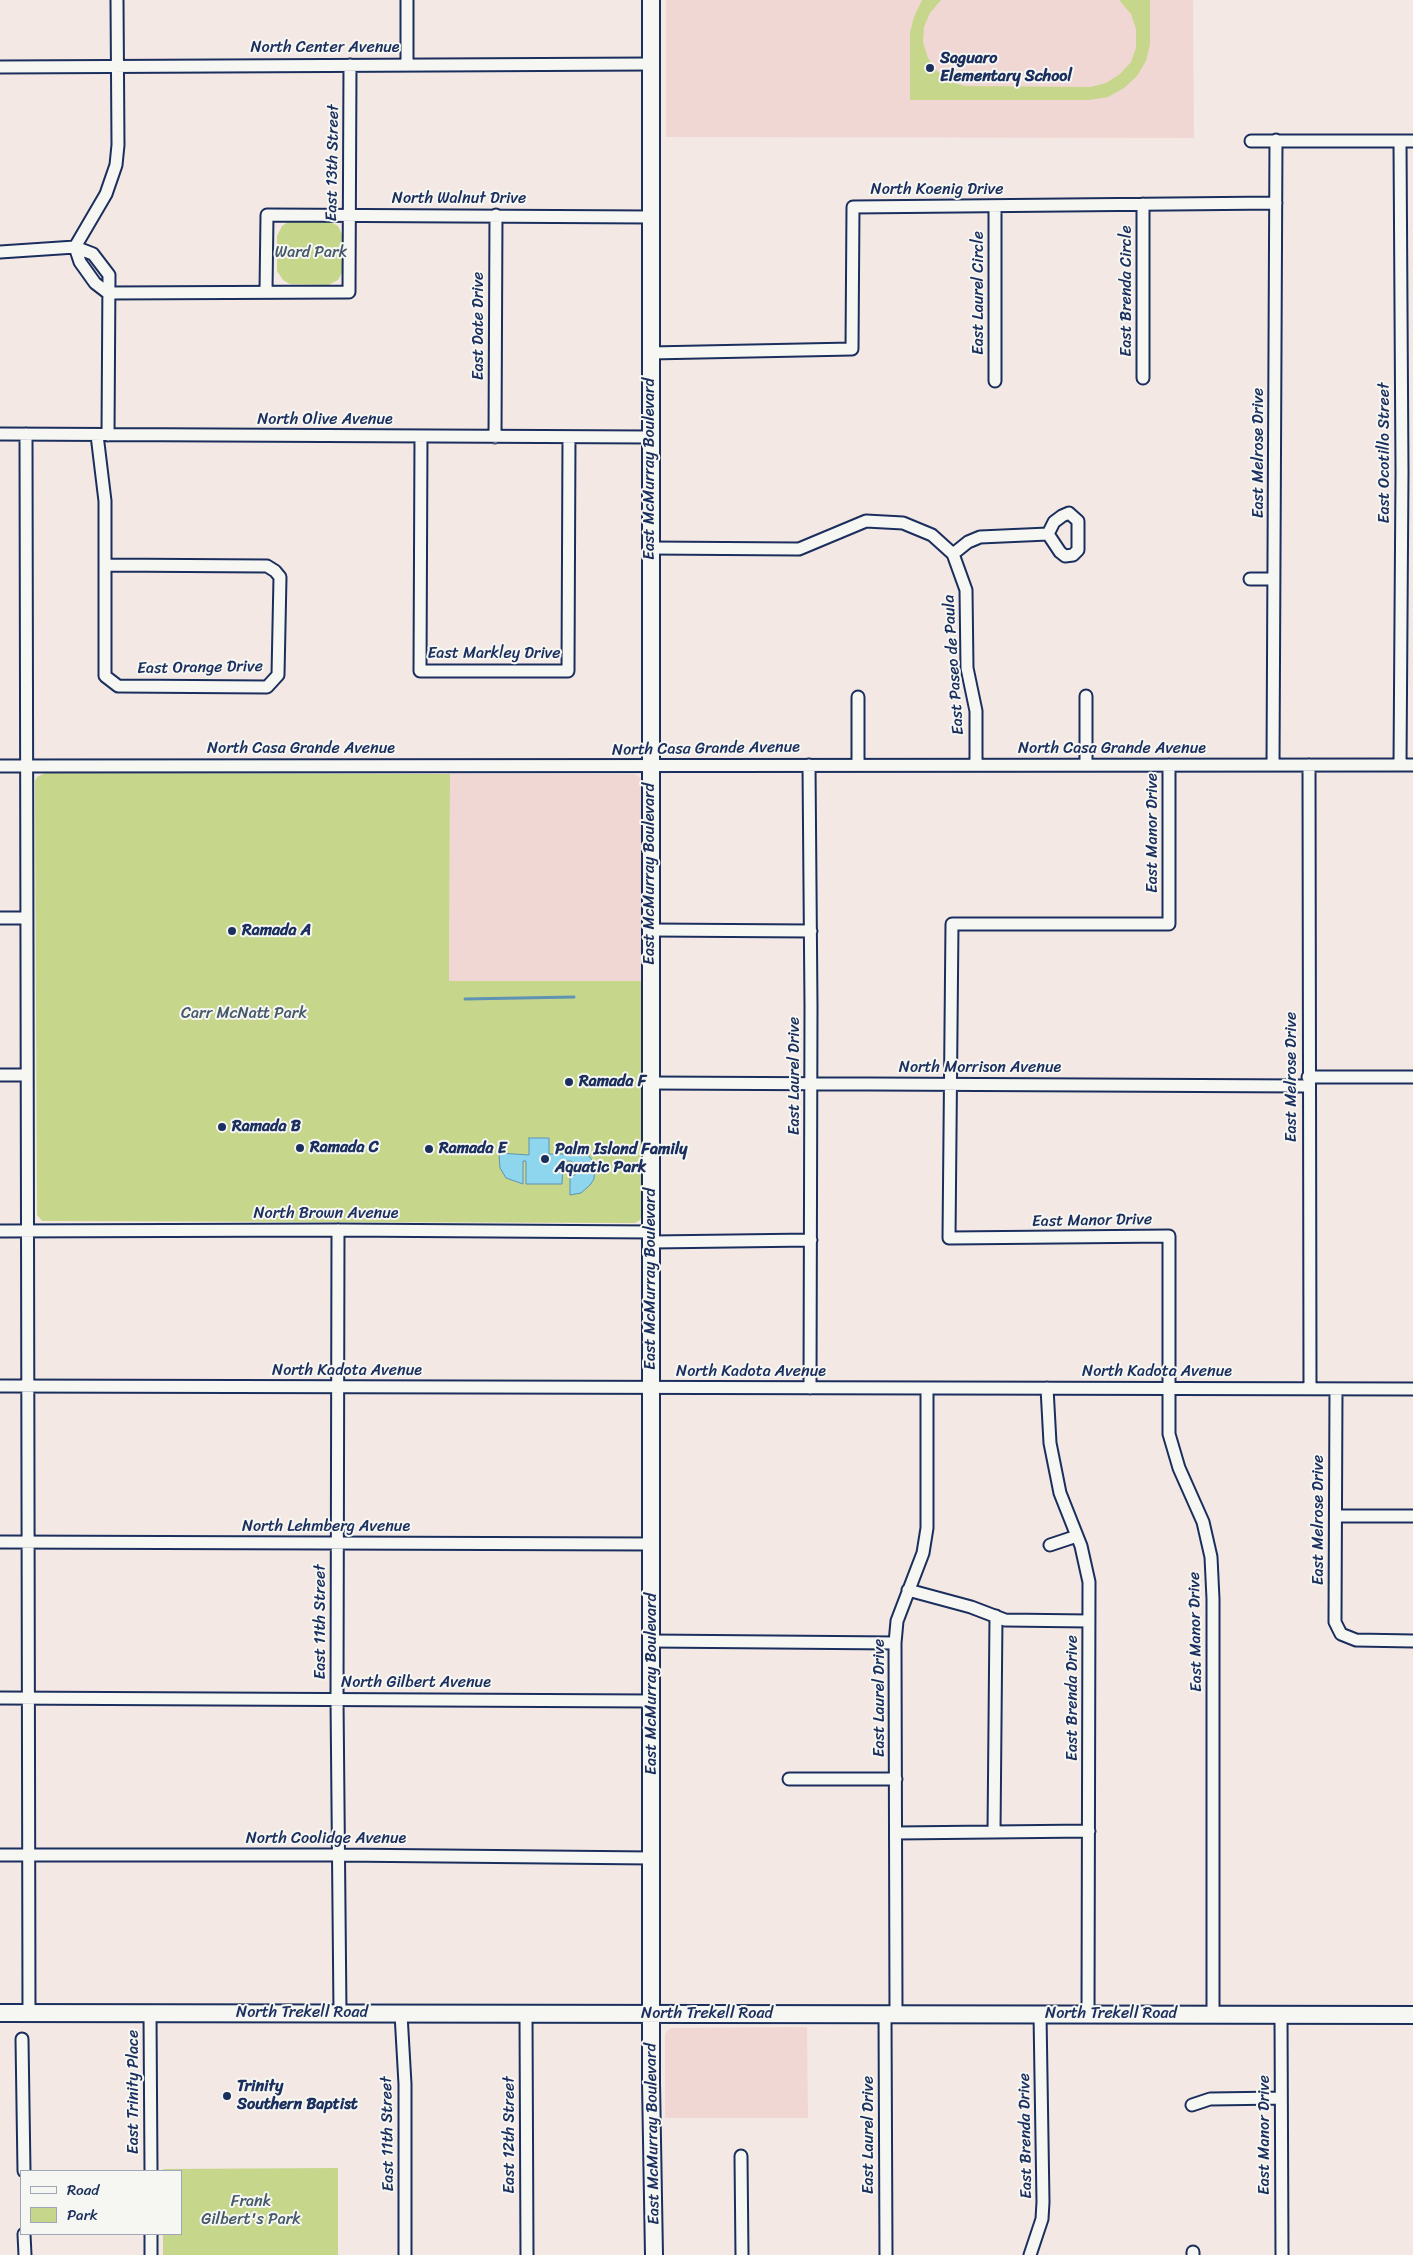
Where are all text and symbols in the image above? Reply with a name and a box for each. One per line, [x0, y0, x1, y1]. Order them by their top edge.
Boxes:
street label: North Center Avenue [250, 38, 400, 58]
place label: Saguaro Elementary School [940, 49, 1072, 87]
marker: Saguaro Elementary School [924, 62, 936, 74]
street label: East 13th Street [322, 104, 344, 222]
street label: North Koenig Drive [871, 180, 1003, 200]
street label: North Walnut Drive [392, 189, 526, 209]
street label: East Brenda Circle [1117, 225, 1137, 357]
street label: East Laurel Circle [969, 231, 989, 355]
park label: Ward Park [275, 243, 347, 263]
street label: East Date Drive [469, 272, 489, 380]
street label: East McMurray Boulevard [640, 378, 660, 560]
street label: East Ocotillo Street [1375, 382, 1395, 524]
street label: East Melrose Drive [1249, 388, 1269, 518]
street label: North Olive Avenue [257, 410, 393, 430]
street label: East Paseo de Paula [940, 594, 968, 736]
street label: East Markley Drive [427, 644, 561, 664]
street label: East Orange Drive [137, 657, 263, 679]
street label: North Casa Grande Avenue [612, 738, 800, 760]
street label: North Casa Grande Avenue [207, 739, 395, 759]
street label: North Casa Grande Avenue [1018, 739, 1206, 759]
street label: East Manor Drive [1143, 773, 1163, 893]
street label: East McMurray Boulevard [640, 783, 660, 965]
place label: Ramada A [242, 921, 311, 941]
marker: Ramada A [226, 925, 238, 937]
park label: Carr McNatt Park [181, 1004, 307, 1024]
street label: East Melrose Drive [1282, 1012, 1302, 1142]
street label: East Laurel Drive [785, 1017, 805, 1135]
street label: North Morrison Avenue [899, 1058, 1061, 1078]
place label: Ramada F [579, 1072, 646, 1092]
marker: Ramada F [563, 1076, 575, 1088]
place label: Ramada B [232, 1117, 301, 1137]
marker: Ramada B [216, 1121, 228, 1133]
place label: Ramada C [310, 1138, 379, 1158]
place label: Ramada E [439, 1139, 507, 1159]
place label: Palm Island Family Aquatic Park [555, 1140, 688, 1178]
marker: Ramada C [294, 1142, 306, 1154]
marker: Ramada E [423, 1143, 435, 1155]
marker: Palm Island Family Aquatic Park [539, 1153, 551, 1165]
street label: East McMurray Boulevard [641, 1188, 661, 1370]
street label: North Brown Avenue [253, 1204, 399, 1224]
street label: East Manor Drive [1032, 1210, 1152, 1232]
street label: North Kadota Avenue [272, 1361, 422, 1381]
street label: North Kadota Avenue [676, 1362, 826, 1382]
street label: North Kadota Avenue [1082, 1362, 1232, 1382]
street label: East Melrose Drive [1309, 1455, 1329, 1585]
street label: North Lehmberg Avenue [242, 1517, 410, 1537]
street label: East 11th Street [311, 1564, 331, 1680]
street label: East Manor Drive [1185, 1572, 1207, 1692]
street label: East McMurray Boulevard [642, 1593, 662, 1775]
street label: East Brenda Drive [1063, 1635, 1083, 1761]
street label: East Laurel Drive [870, 1639, 890, 1757]
street label: North Gilbert Avenue [341, 1673, 491, 1693]
street label: North Coolidge Avenue [246, 1829, 406, 1849]
street label: North Trekell Road [236, 2003, 368, 2023]
street label: North Trekell Road [641, 2004, 773, 2024]
street label: North Trekell Road [1045, 2004, 1177, 2024]
street label: East Trinity Place [124, 2030, 144, 2154]
street label: East McMurray Boulevard [642, 2043, 664, 2225]
street label: East Brenda Drive [1015, 2073, 1037, 2199]
street label: East Manor Drive [1255, 2075, 1275, 2195]
street label: East 11th Street [377, 2076, 399, 2192]
street label: East 12th Street [500, 2076, 520, 2194]
street label: East Laurel Drive [859, 2076, 879, 2194]
place label: Trinity Southern Baptist [237, 2077, 358, 2115]
marker: Trinity Southern Baptist [221, 2090, 233, 2102]
legend [20, 2170, 182, 2235]
text: Road [67, 2177, 99, 2203]
park label: Frank Gilbert's Park [201, 2192, 301, 2230]
text: Park [67, 2202, 98, 2228]

